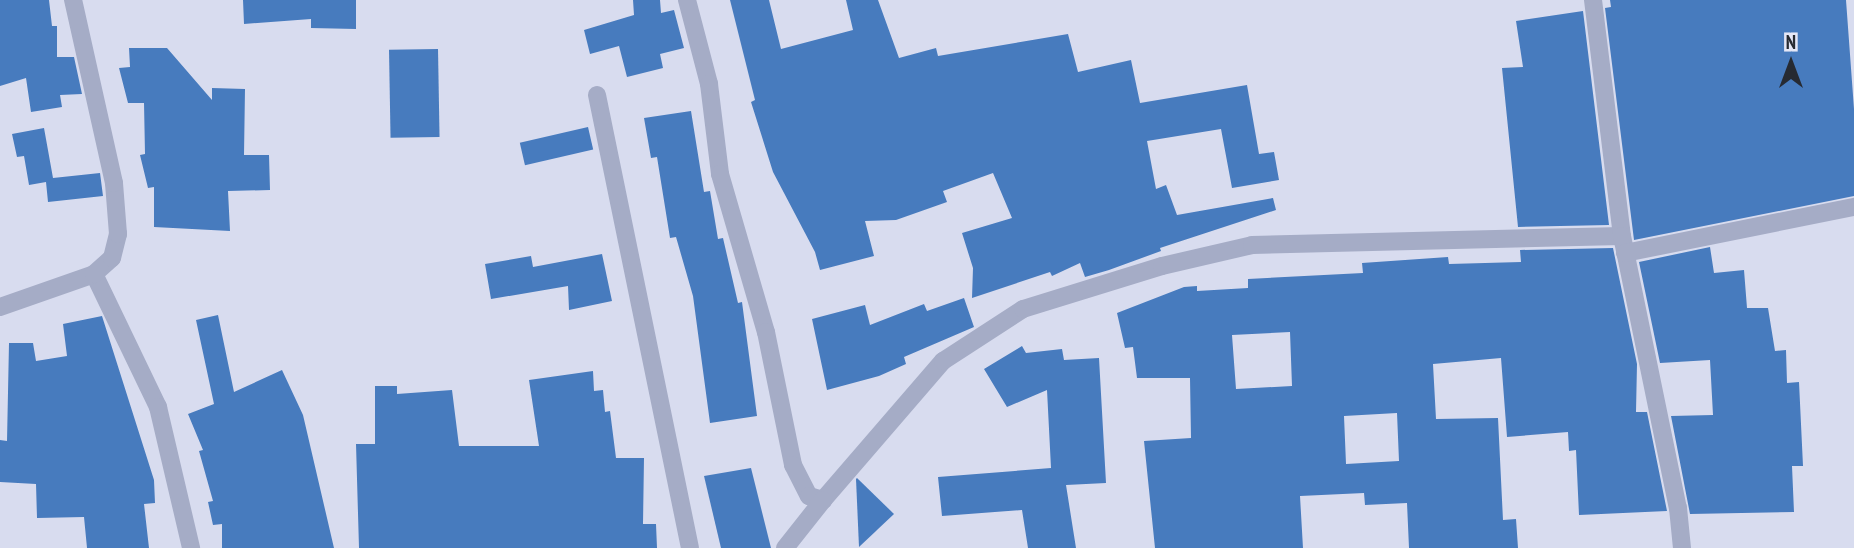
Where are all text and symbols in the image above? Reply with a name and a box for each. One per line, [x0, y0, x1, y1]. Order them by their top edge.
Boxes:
north arrow [1756, 28, 1826, 98]
text: N [1786, 30, 1796, 54]

